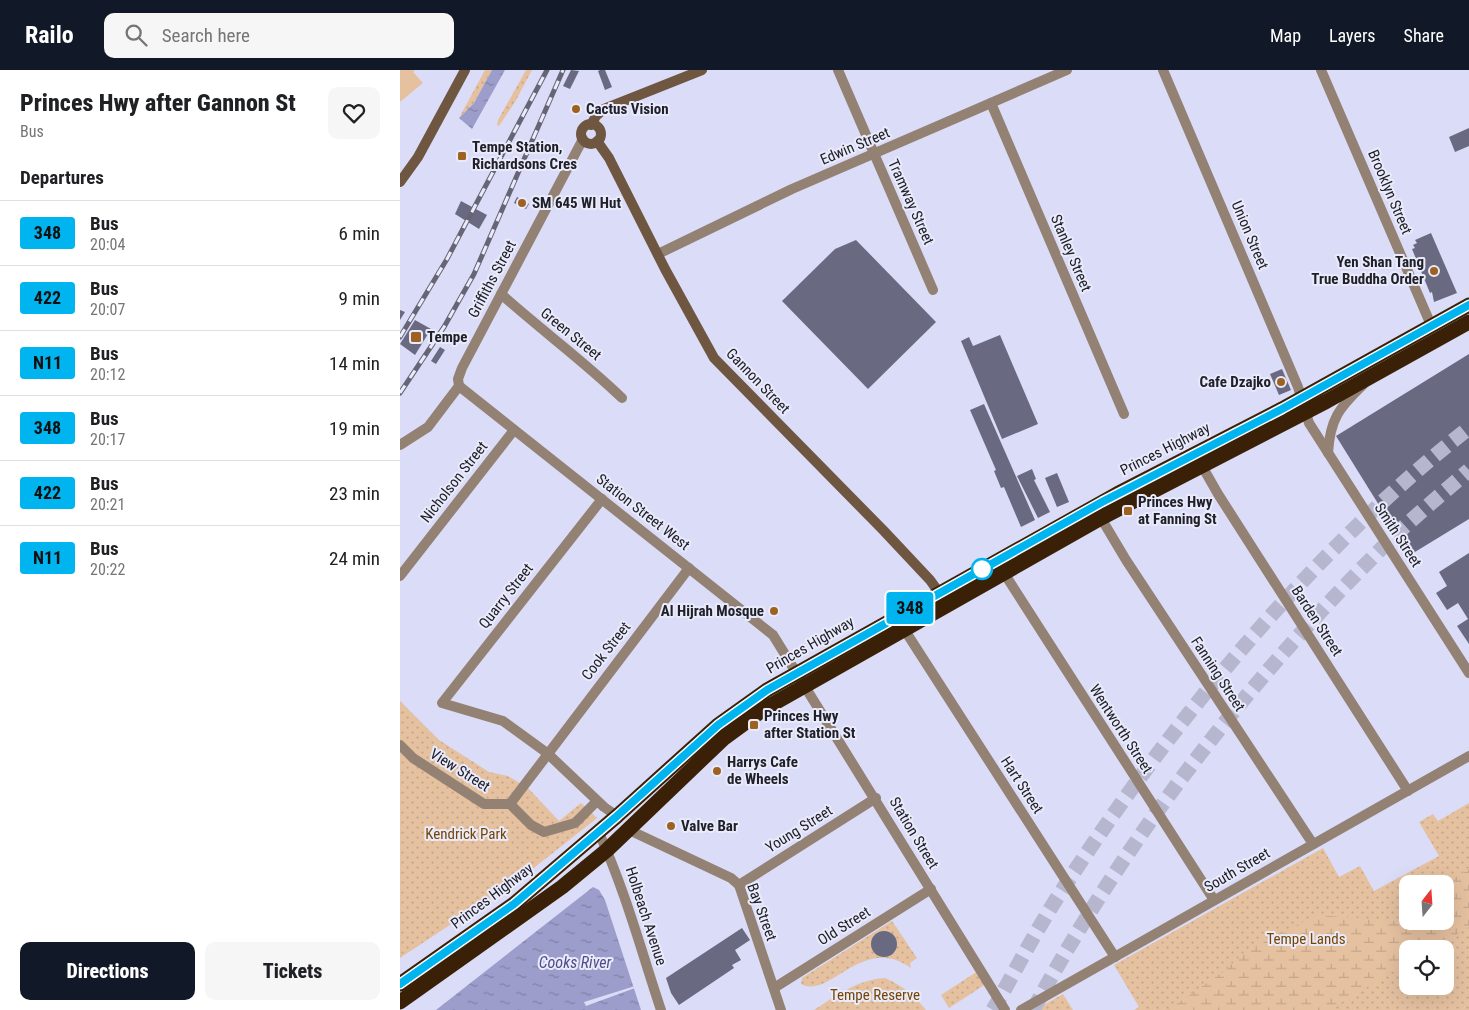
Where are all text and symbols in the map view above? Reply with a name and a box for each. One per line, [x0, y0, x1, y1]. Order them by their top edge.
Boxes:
search box [104, 13, 454, 58]
text: Railo [25, 21, 74, 49]
icon: search [122, 21, 150, 49]
text: Search here [162, 24, 250, 47]
text: Map [1270, 25, 1301, 46]
text: Layers [1329, 25, 1376, 46]
text: Share [1404, 25, 1444, 46]
button: heart [328, 87, 380, 139]
text: Princes Hwy after Gannon St [20, 89, 296, 117]
place label: Cactus Vision [586, 100, 669, 118]
marker: Cactus Vision [570, 103, 582, 115]
text: Bus [20, 122, 44, 141]
street label: Edwin Street [818, 123, 892, 169]
place label: Tempe Station, Richardsons Cres [472, 138, 577, 173]
street label: Brooklyn Street [1364, 147, 1416, 237]
marker: Tempe Station, Richardsons Cres [456, 150, 468, 162]
street label: Tramway Street [884, 156, 938, 248]
text: Departures [20, 166, 104, 189]
place label: SM 645 WI Hut [532, 194, 621, 212]
marker: SM 645 WI Hut [516, 197, 528, 209]
street label: Union Street [1228, 198, 1272, 272]
text: Bus [90, 212, 119, 235]
street label: Stanley Street [1047, 212, 1095, 294]
text: 348 [34, 222, 61, 243]
text: 6 min [338, 222, 380, 245]
text: 20:04 [90, 235, 125, 254]
street label: Griffiths Street [464, 237, 520, 321]
place label: Yen Shan Tang True Buddha Order [1311, 253, 1424, 288]
marker: Yen Shan Tang True Buddha Order [1428, 265, 1440, 277]
text: Bus [90, 277, 119, 300]
text: 422 [34, 287, 61, 308]
text: 9 min [338, 287, 380, 310]
text: 20:07 [90, 300, 125, 319]
street label: Green Street [537, 304, 605, 364]
place label: Tempe [427, 328, 467, 346]
marker: Tempe [409, 330, 423, 344]
text: Bus [90, 342, 119, 365]
street label: Gannon Street [722, 345, 794, 417]
text: N11 [33, 352, 62, 373]
text: 14 min [329, 352, 380, 375]
text: 20:12 [90, 365, 125, 384]
place label: Cafe Dzajko [1199, 373, 1271, 391]
marker: Cafe Dzajko [1275, 376, 1287, 388]
text: Bus [90, 407, 119, 430]
text: 348 [34, 417, 61, 438]
text: 19 min [329, 417, 380, 440]
street label: Princes Highway [1117, 419, 1213, 479]
text: 20:17 [90, 430, 125, 449]
street label: Nicholson Street [417, 438, 491, 526]
street label: Station Street West [593, 470, 693, 554]
text: Bus [90, 472, 119, 495]
text: 422 [34, 482, 61, 503]
text: 23 min [329, 482, 380, 505]
place label: Princes Hwy at Fanning St [1138, 493, 1217, 528]
text: 20:21 [90, 495, 125, 514]
street label: Smith Street [1371, 500, 1425, 570]
marker: Princes Hwy at Fanning St [1122, 505, 1134, 517]
text: Bus [90, 537, 119, 560]
text: N11 [33, 547, 62, 568]
text: 24 min [329, 547, 380, 570]
unlabelled marker [971, 558, 993, 580]
text: 20:22 [90, 560, 125, 579]
street label: Quarry Street [475, 560, 537, 632]
street label: Barden Street [1288, 582, 1346, 660]
line badge: 348 [881, 592, 939, 624]
text: 348 [896, 597, 924, 618]
place label: Al Hijrah Mosque [661, 602, 764, 620]
marker: Al Hijrah Mosque [768, 605, 780, 617]
street label: Princes Highway [763, 613, 857, 677]
street label: Cook Street [578, 618, 634, 684]
street label: Fanning Street [1187, 633, 1249, 715]
street label: Wentworth Street [1086, 681, 1156, 777]
place label: Princes Hwy after Station St [764, 707, 856, 742]
marker: Princes Hwy after Station St [748, 719, 760, 731]
street label: View Street [427, 745, 493, 795]
place label: Harrys Cafe de Wheels [727, 753, 798, 788]
street label: Hart Street [997, 753, 1047, 817]
marker: Harrys Cafe de Wheels [711, 765, 723, 777]
street label: Station Street [886, 794, 942, 872]
street label: Young Street [762, 801, 836, 857]
place label: Valve Bar [681, 817, 738, 835]
marker: Valve Bar [665, 820, 677, 832]
park label: Kendrick Park [425, 825, 507, 843]
street label: South Street [1201, 844, 1273, 896]
street label: Princes Highway [447, 859, 537, 933]
street label: Holbeach Avenue [622, 864, 670, 968]
north arrow [1399, 875, 1454, 930]
map controls [1399, 875, 1454, 995]
street label: Bay Street [743, 881, 781, 943]
street label: Old Street [814, 903, 874, 949]
park label: Tempe Lands [1266, 930, 1346, 948]
button: locate [1399, 940, 1454, 995]
button: Directions [20, 942, 195, 1000]
button: Tickets [205, 942, 380, 1000]
water label: Cooks River [539, 953, 612, 972]
park label: Tempe Reserve [830, 986, 920, 1004]

